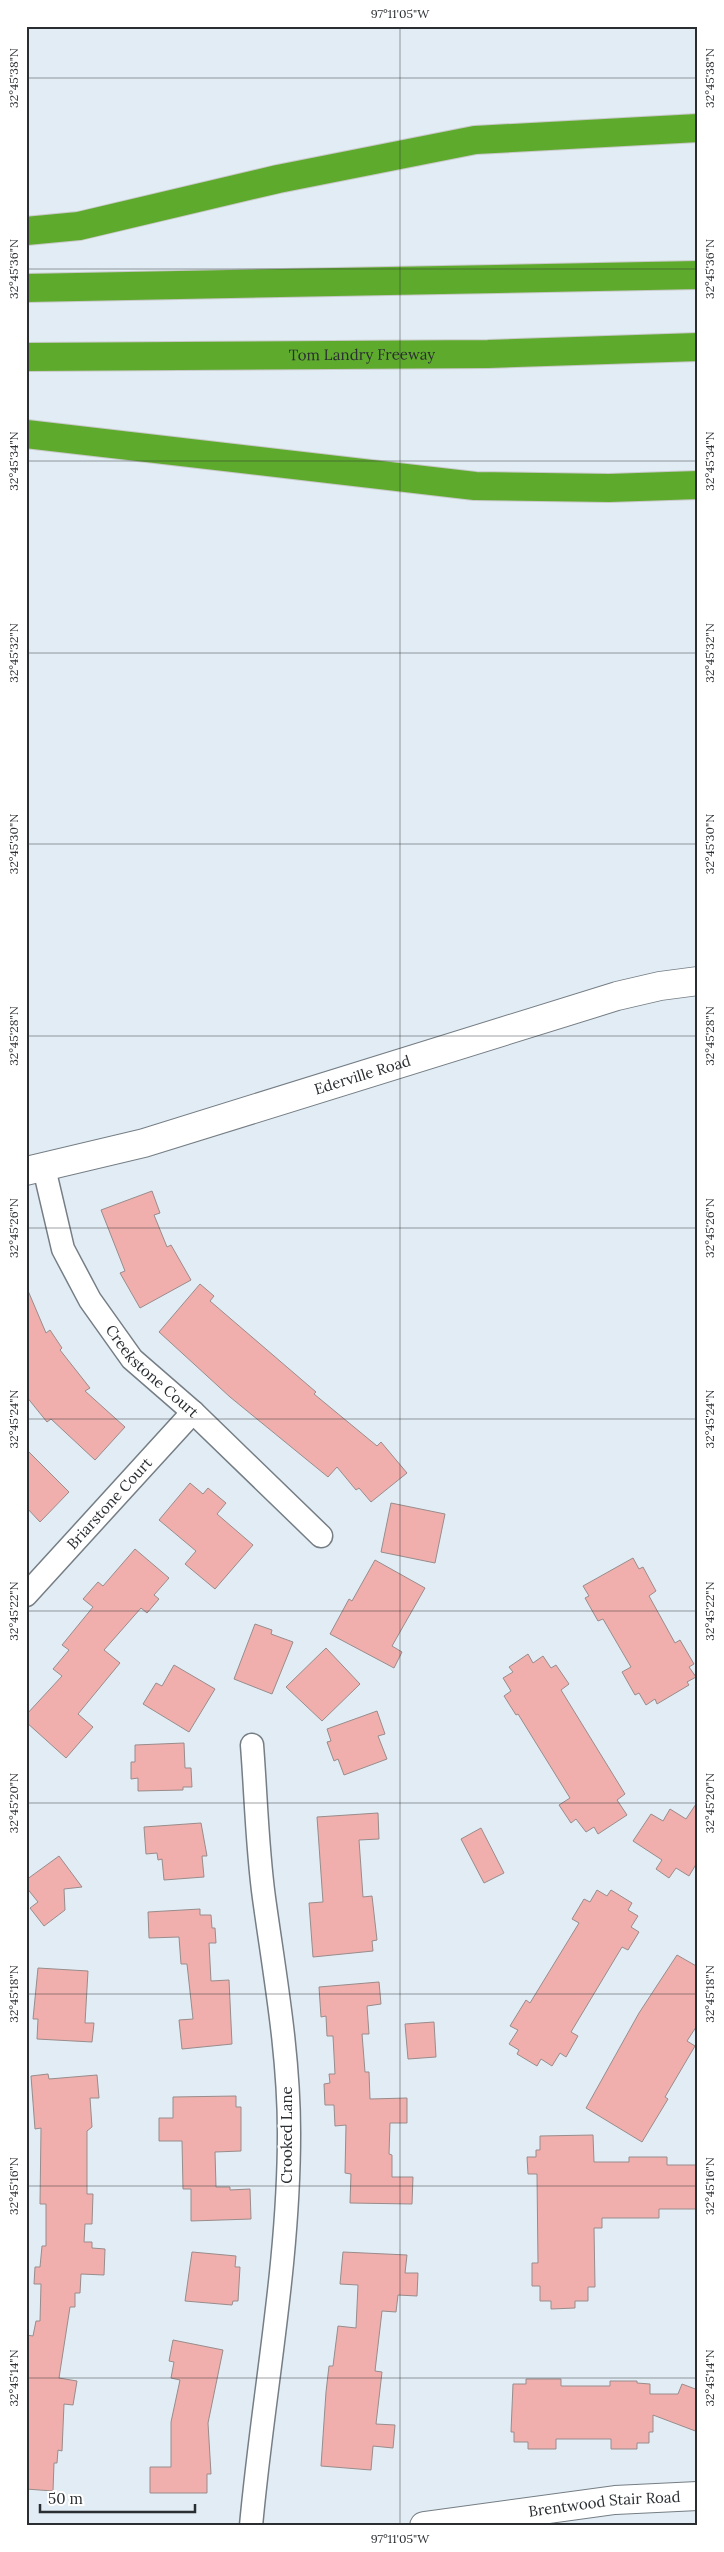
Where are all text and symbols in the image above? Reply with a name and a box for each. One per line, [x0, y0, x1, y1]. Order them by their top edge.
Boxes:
text: 97°11'05"W [371, 6, 430, 21]
text: 32°45'38"N [6, 48, 21, 108]
text: 32°45'38"N [702, 48, 717, 108]
text: 32°45'36"N [6, 239, 21, 299]
text: 32°45'36"N [702, 239, 717, 299]
street label: Tom Landry Freeway [289, 344, 435, 364]
text: 32°45'34"N [6, 431, 21, 491]
text: 32°45'34"N [702, 431, 717, 491]
text: 32°45'32"N [6, 623, 21, 683]
text: 32°45'32"N [702, 623, 717, 683]
text: 32°45'30"N [6, 814, 21, 874]
text: 32°45'30"N [702, 814, 717, 874]
text: 32°45'28"N [6, 1006, 21, 1066]
text: 32°45'28"N [702, 1006, 717, 1066]
street label: Ederville Road [312, 1051, 413, 1099]
text: 32°45'26"N [6, 1198, 21, 1258]
text: 32°45'26"N [702, 1198, 717, 1258]
street label: Creekstone Court [102, 1321, 203, 1421]
text: 32°45'24"N [6, 1390, 21, 1448]
text: 32°45'24"N [702, 1390, 717, 1448]
street label: Briarstone Court [63, 1453, 156, 1553]
text: 32°45'22"N [6, 1581, 21, 1641]
text: 32°45'22"N [702, 1581, 717, 1641]
text: 32°45'20"N [6, 1773, 21, 1833]
text: 32°45'20"N [702, 1773, 717, 1833]
text: 32°45'18"N [6, 1965, 21, 2023]
text: 32°45'18"N [702, 1965, 717, 2023]
street label: Crooked Lane [277, 2086, 296, 2184]
text: 32°45'16"N [6, 2157, 21, 2215]
text: 32°45'16"N [702, 2157, 717, 2215]
text: 32°45'14"N [6, 2349, 21, 2407]
text: 32°45'14"N [702, 2349, 717, 2407]
scale bar [40, 2482, 195, 2514]
street label: Brentwood Stair Road [527, 2487, 681, 2521]
text: 50 m [48, 2489, 83, 2508]
text: 97°11'05"W [371, 2531, 430, 2546]

